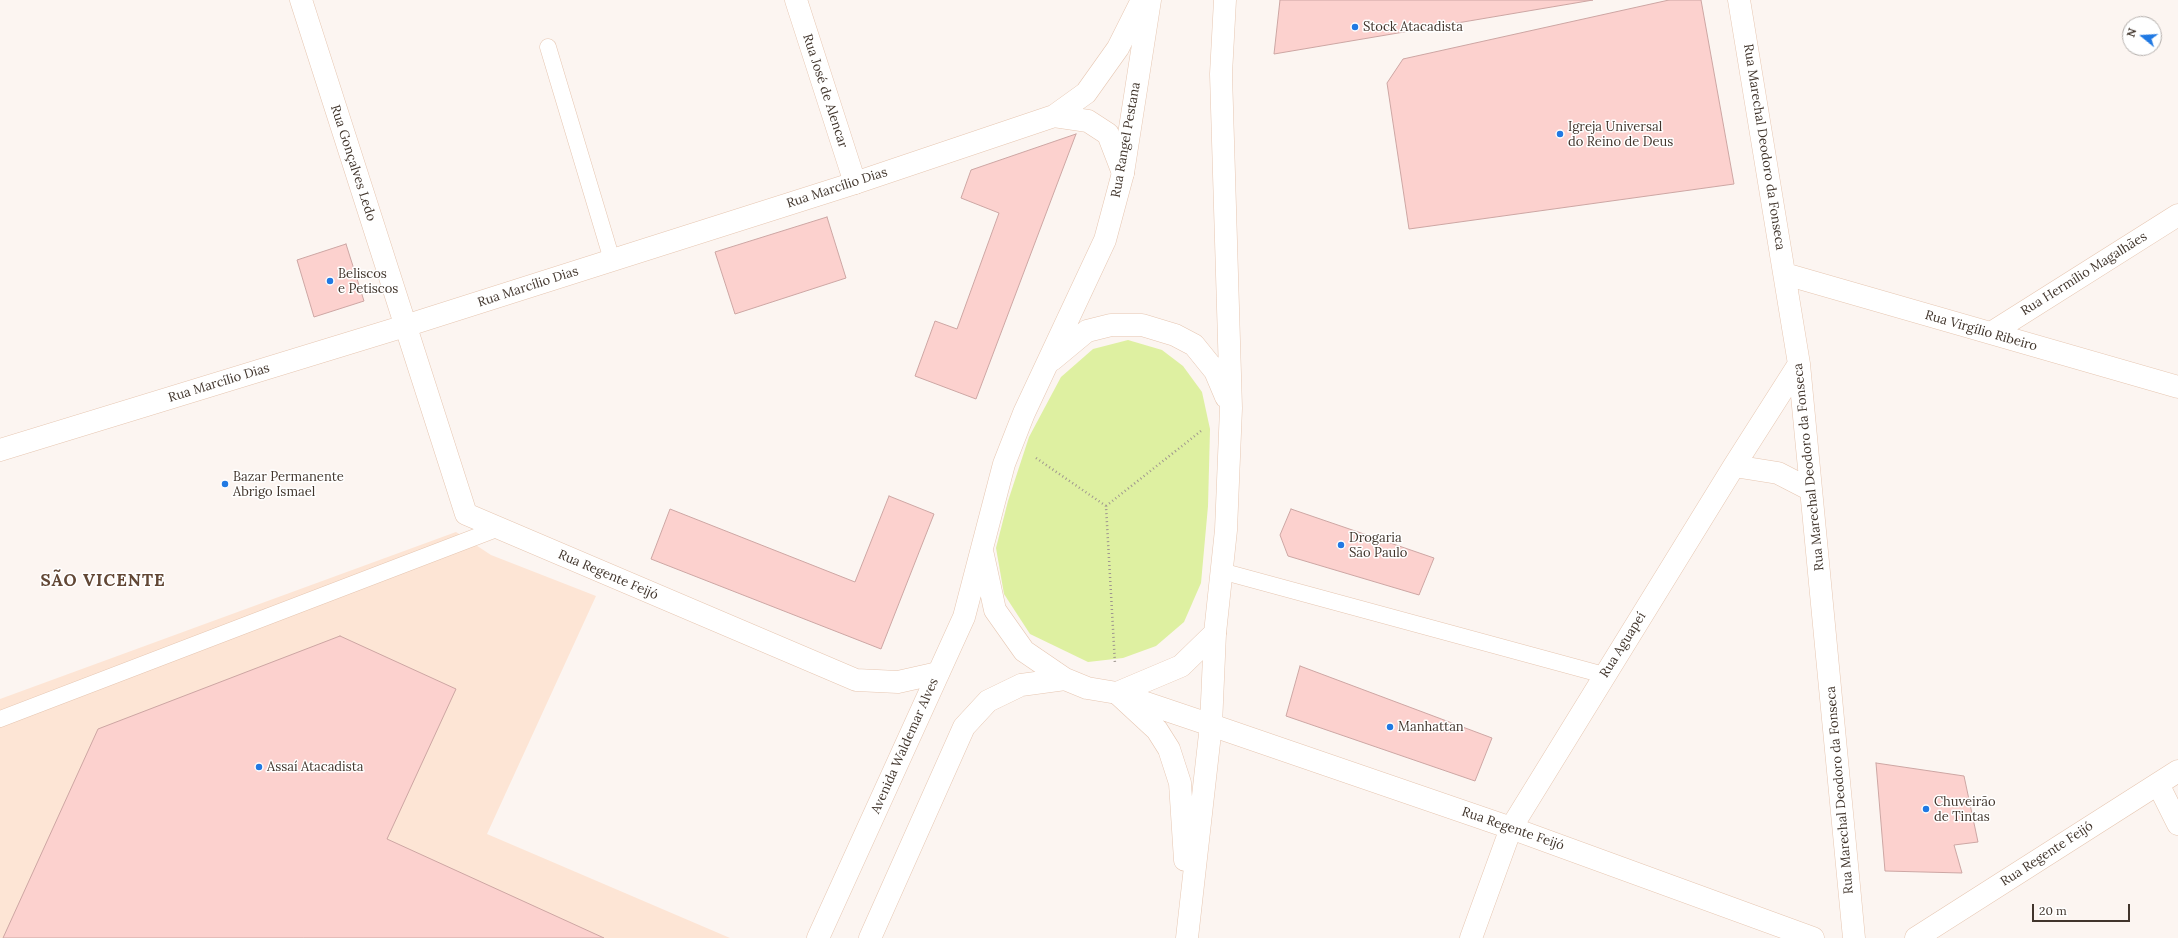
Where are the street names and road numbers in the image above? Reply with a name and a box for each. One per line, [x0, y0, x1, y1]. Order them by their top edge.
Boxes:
street label: Rua José de Alencar [799, 32, 851, 150]
street label: Rua Marechal Deodoro da Fonseca [1740, 43, 1788, 251]
street label: Rua Rangel Pestana [1108, 81, 1144, 199]
street label: Rua Gonçalves Ledo [327, 103, 379, 223]
street label: Rua Marcílio Dias [785, 164, 889, 212]
street label: Rua Hermílio Magalhães [2018, 229, 2150, 319]
street label: Rua Marcílio Dias [476, 263, 580, 311]
street label: Rua Virgílio Ribeiro [1923, 307, 2039, 355]
street label: Rua Marcílio Dias [166, 360, 272, 406]
street label: Rua Marechal Deodoro da Fonseca [1790, 362, 1828, 572]
street label: Rua Regente Feijó [556, 547, 660, 603]
street label: Rua Aguapeí [1597, 609, 1649, 681]
street label: Avenida Waldemar Alves [868, 676, 942, 816]
street label: Rua Marechal Deodoro da Fonseca [1823, 685, 1857, 895]
street label: Rua Regente Feijó [1460, 804, 1566, 854]
street label: Rua Regente Feijó [1998, 818, 2096, 890]

